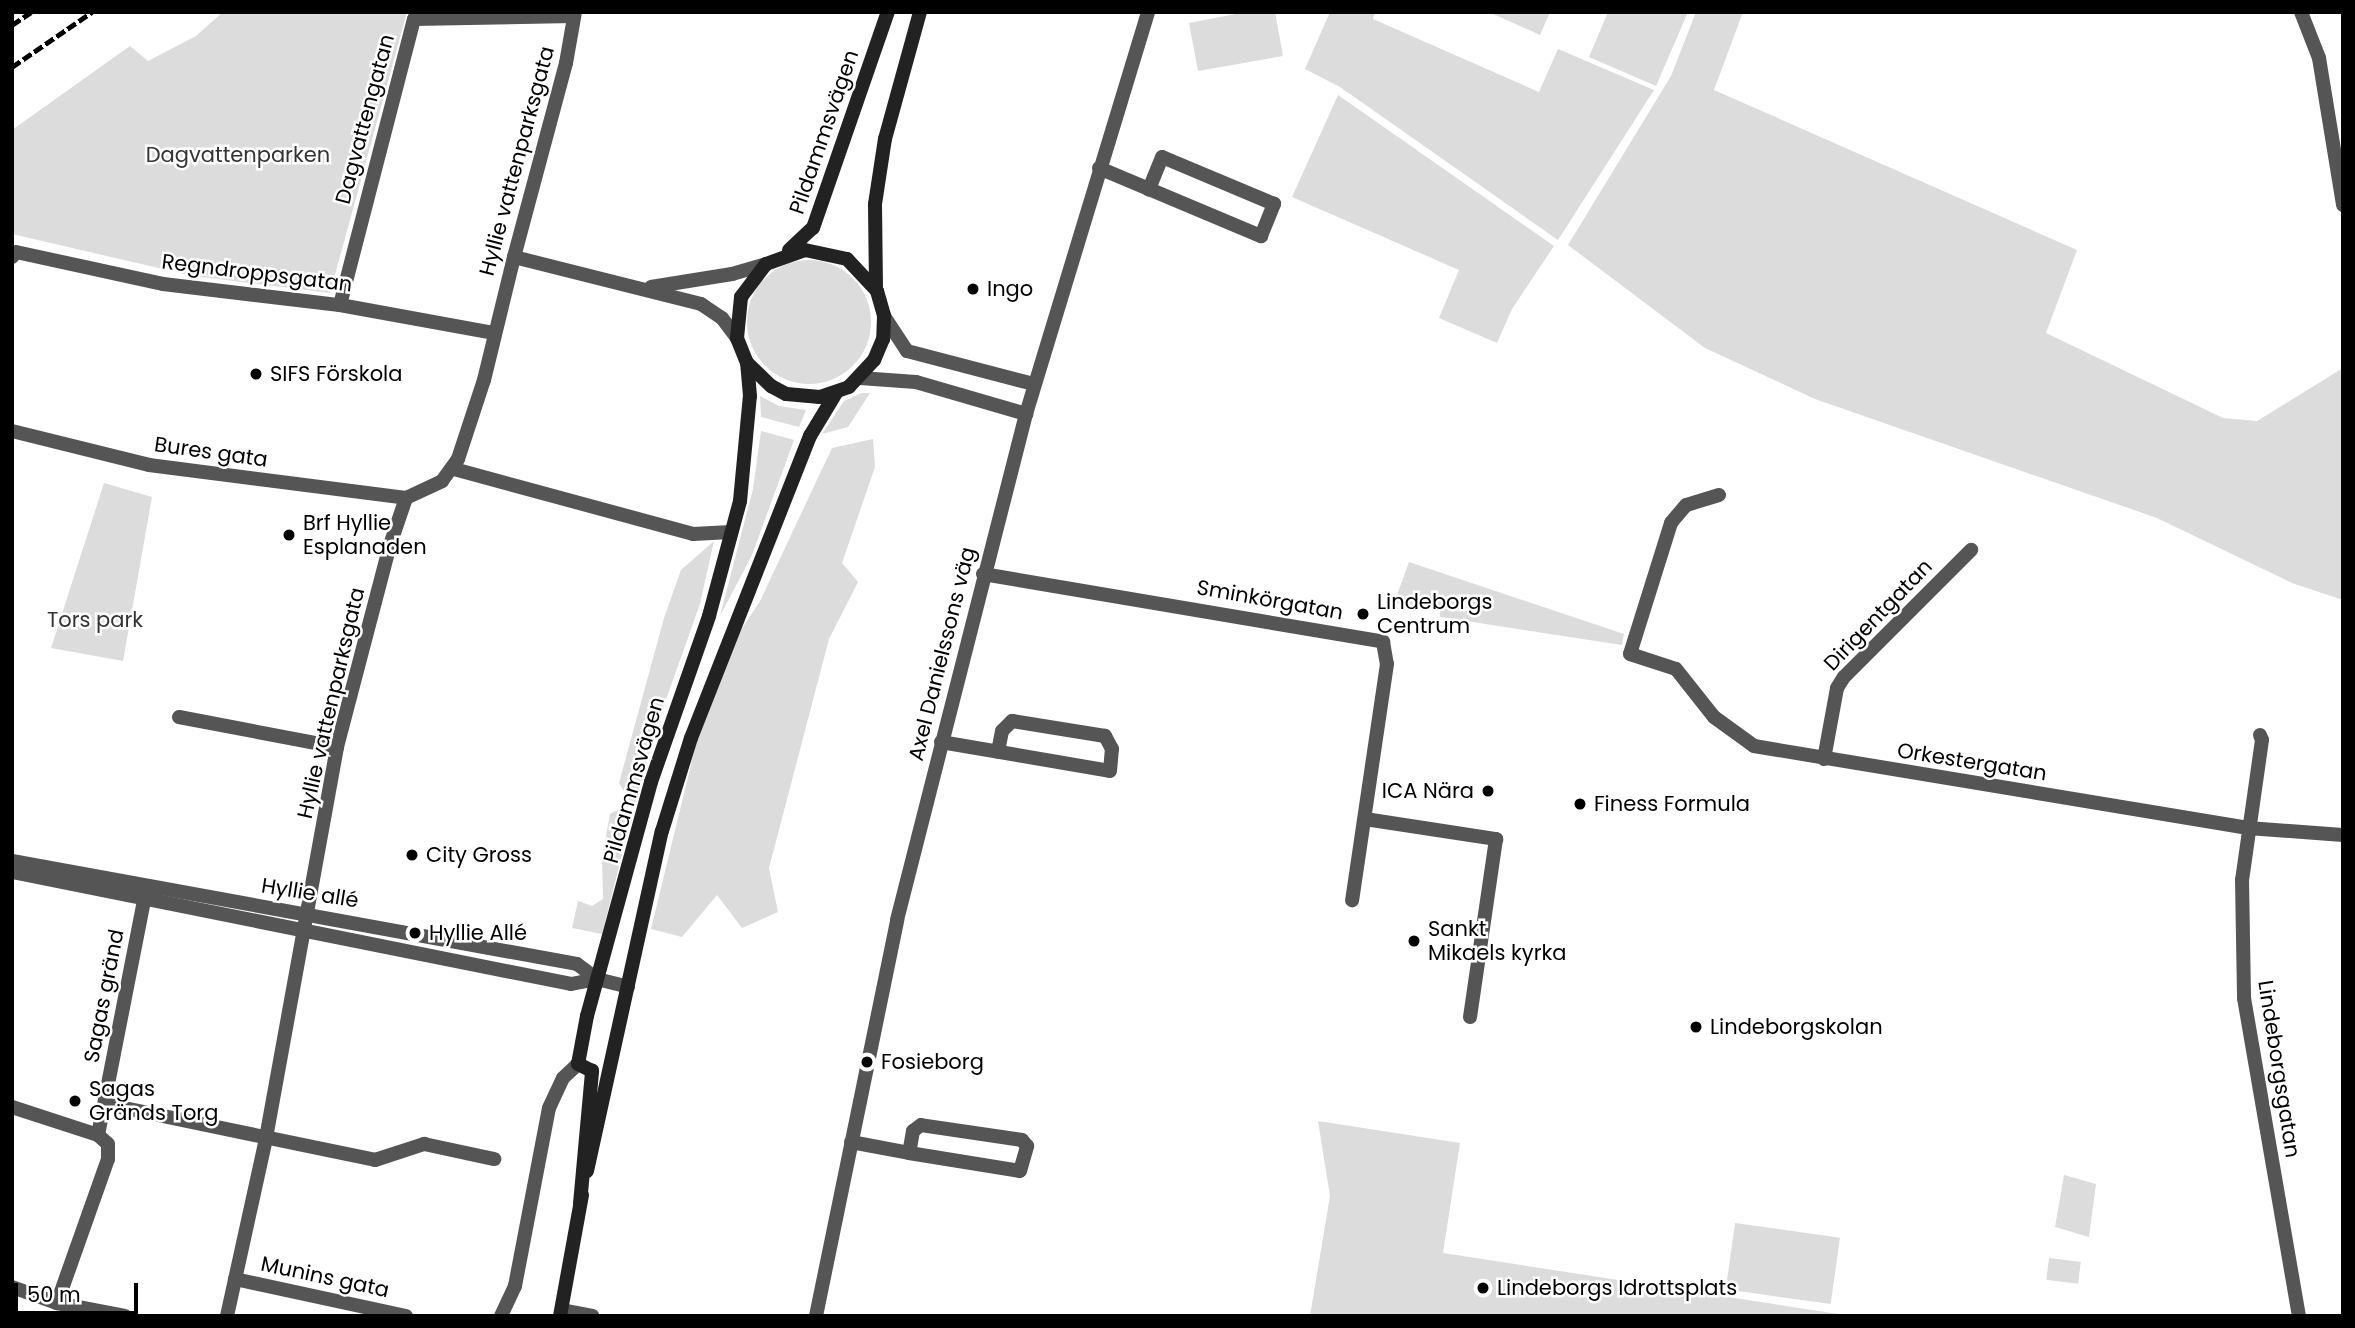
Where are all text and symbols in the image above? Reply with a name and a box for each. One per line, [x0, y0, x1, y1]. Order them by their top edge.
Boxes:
street label: Dagvattengatan [330, 31, 400, 207]
street label: Hyllie vattenparksgata [474, 44, 560, 278]
street label: Pildammsvägen [784, 47, 864, 217]
park label: Dagvattenparken [146, 142, 330, 168]
street label: Regndroppsgatan [160, 249, 354, 297]
place label: Ingo [987, 276, 1033, 302]
marker: Ingo [965, 281, 981, 297]
place label: SIFS Förskola [270, 361, 402, 387]
marker: SIFS Förskola [248, 366, 264, 382]
street label: Bures gata [153, 432, 269, 472]
place label: Brf Hyllie Esplanaden [303, 510, 427, 560]
marker: Brf Hyllie Esplanaden [281, 527, 297, 543]
street label: Axel Danielssons väg [903, 545, 981, 763]
street label: Dirigentgatan [1819, 554, 1937, 676]
street label: Sminkörgatan [1195, 575, 1345, 625]
street label: Hyllie vattenparksgata [292, 585, 370, 821]
place label: Lindeborgs Centrum [1377, 589, 1493, 639]
marker: Lindeborgs Centrum [1355, 606, 1371, 622]
park label: Tors park [47, 607, 143, 633]
street label: Pildammsvägen [598, 694, 670, 866]
street label: Orkestergatan [1895, 738, 2049, 786]
place label: ICA Nära [1382, 778, 1474, 804]
marker: ICA Nära [1480, 783, 1496, 799]
place label: Finess Formula [1594, 791, 1750, 817]
marker: Finess Formula [1572, 796, 1588, 812]
place label: City Gross [426, 842, 532, 868]
marker: City Gross [404, 847, 420, 863]
street label: Hyllie allé [260, 873, 360, 913]
place label: Sankt Mikaels kyrka [1428, 916, 1566, 966]
place label: Hyllie Allé [429, 920, 527, 946]
marker: Hyllie Allé [407, 925, 423, 941]
street label: Sagas gränd [79, 927, 129, 1065]
marker: Sankt Mikaels kyrka [1406, 933, 1422, 949]
street label: Lindeborgsgatan [2253, 979, 2305, 1159]
place label: Lindeborgskolan [1710, 1014, 1883, 1040]
marker: Lindeborgskolan [1688, 1019, 1704, 1035]
place label: Fosieborg [881, 1049, 984, 1075]
marker: Fosieborg [859, 1054, 875, 1070]
place label: Sagas Gränds Torg [89, 1076, 218, 1126]
marker: Sagas Gränds Torg [67, 1093, 83, 1109]
street label: Munins gata [259, 1251, 391, 1303]
scale bar [18, 1268, 142, 1312]
place label: Lindeborgs Idrottsplats [1497, 1275, 1737, 1301]
text: 50 m [27, 1280, 81, 1309]
marker: Lindeborgs Idrottsplats [1475, 1280, 1491, 1296]

